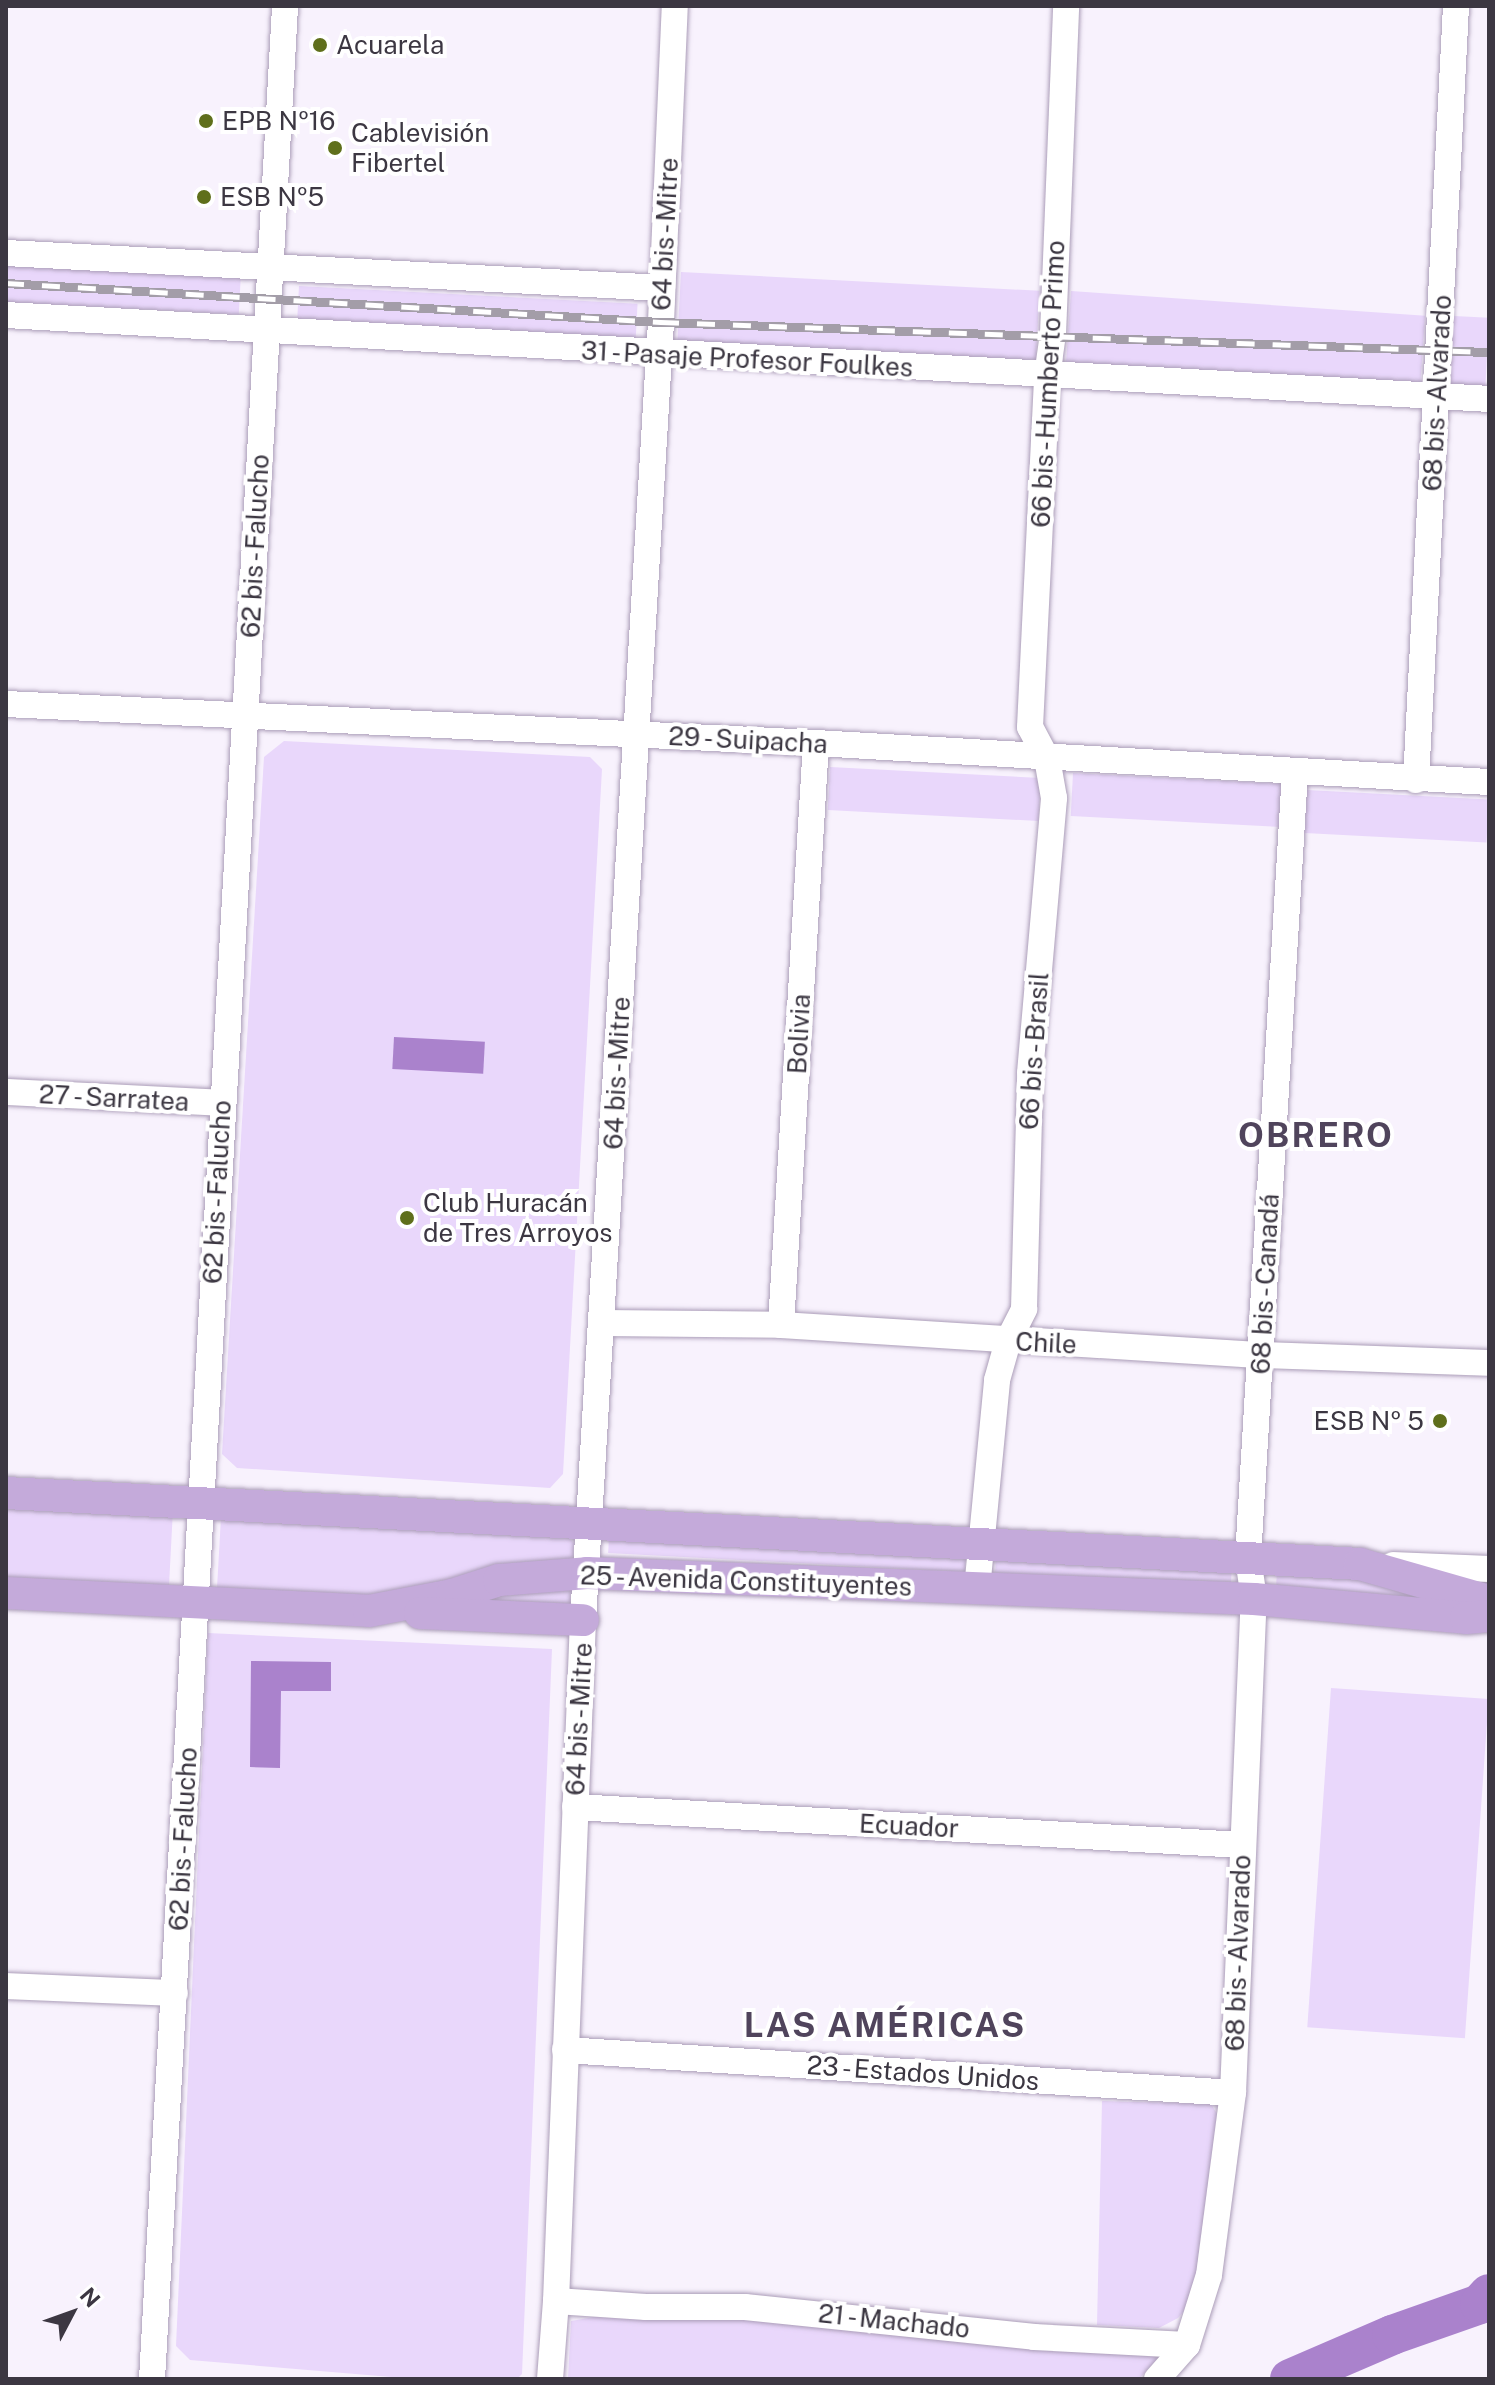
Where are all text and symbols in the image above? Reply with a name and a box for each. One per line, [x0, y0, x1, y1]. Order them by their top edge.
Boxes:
place label: Acuarela [336, 29, 444, 61]
marker: Acuarela [311, 36, 329, 54]
place label: EPB Nº16 [222, 105, 336, 137]
marker: EPB Nº16 [197, 112, 215, 130]
place label: Cablevisión Fibertel [351, 117, 489, 178]
marker: Cablevisión Fibertel [326, 139, 344, 157]
street label: 64 bis - Mitre [645, 153, 685, 315]
place label: ESB Nº5 [220, 181, 324, 213]
marker: ESB Nº5 [195, 188, 213, 206]
street label: 66 bis - Humberto Primo [1025, 236, 1071, 532]
street label: 68 bis - Alvarado [1416, 290, 1458, 496]
street label: 31 - Pasaje Profesor Foulkes [577, 335, 917, 383]
street label: 62 bis - Falucho [234, 450, 276, 642]
street label: 29 - Suipacha [664, 720, 832, 760]
street label: 66 bis - Brasil [1013, 968, 1055, 1134]
street label: 64 bis - Mitre [597, 992, 637, 1154]
street label: Bolivia [781, 993, 817, 1075]
street label: 27 - Sarratea [34, 1078, 194, 1118]
street label: 62 bis - Falucho [196, 1096, 238, 1288]
district label: OBRERO [1238, 1116, 1394, 1156]
place label: Club Huracán de Tres Arroyos [423, 1187, 613, 1248]
street label: 68 bis - Canadá [1245, 1189, 1285, 1379]
marker: Club Huracán de Tres Arroyos [398, 1209, 416, 1227]
street label: Chile [1015, 1326, 1077, 1360]
place label: ESB Nº 5 [1314, 1405, 1424, 1437]
marker: ESB Nº 5 [1431, 1412, 1449, 1430]
street label: 25 - Avenida Constituyentes [576, 1559, 916, 1603]
street label: 64 bis - Mitre [559, 1638, 599, 1800]
street label: 62 bis - Falucho [162, 1743, 204, 1935]
street label: Ecuador [858, 1808, 960, 1844]
street label: 68 bis - Alvarado [1219, 1851, 1257, 2055]
district label: LAS AMÉRICAS [744, 2006, 1026, 2046]
street label: 23 - Estados Unidos [802, 2049, 1044, 2097]
north arrow [32, 2273, 112, 2353]
text: N [75, 2282, 106, 2312]
street label: 21 - Machado [813, 2297, 975, 2345]

